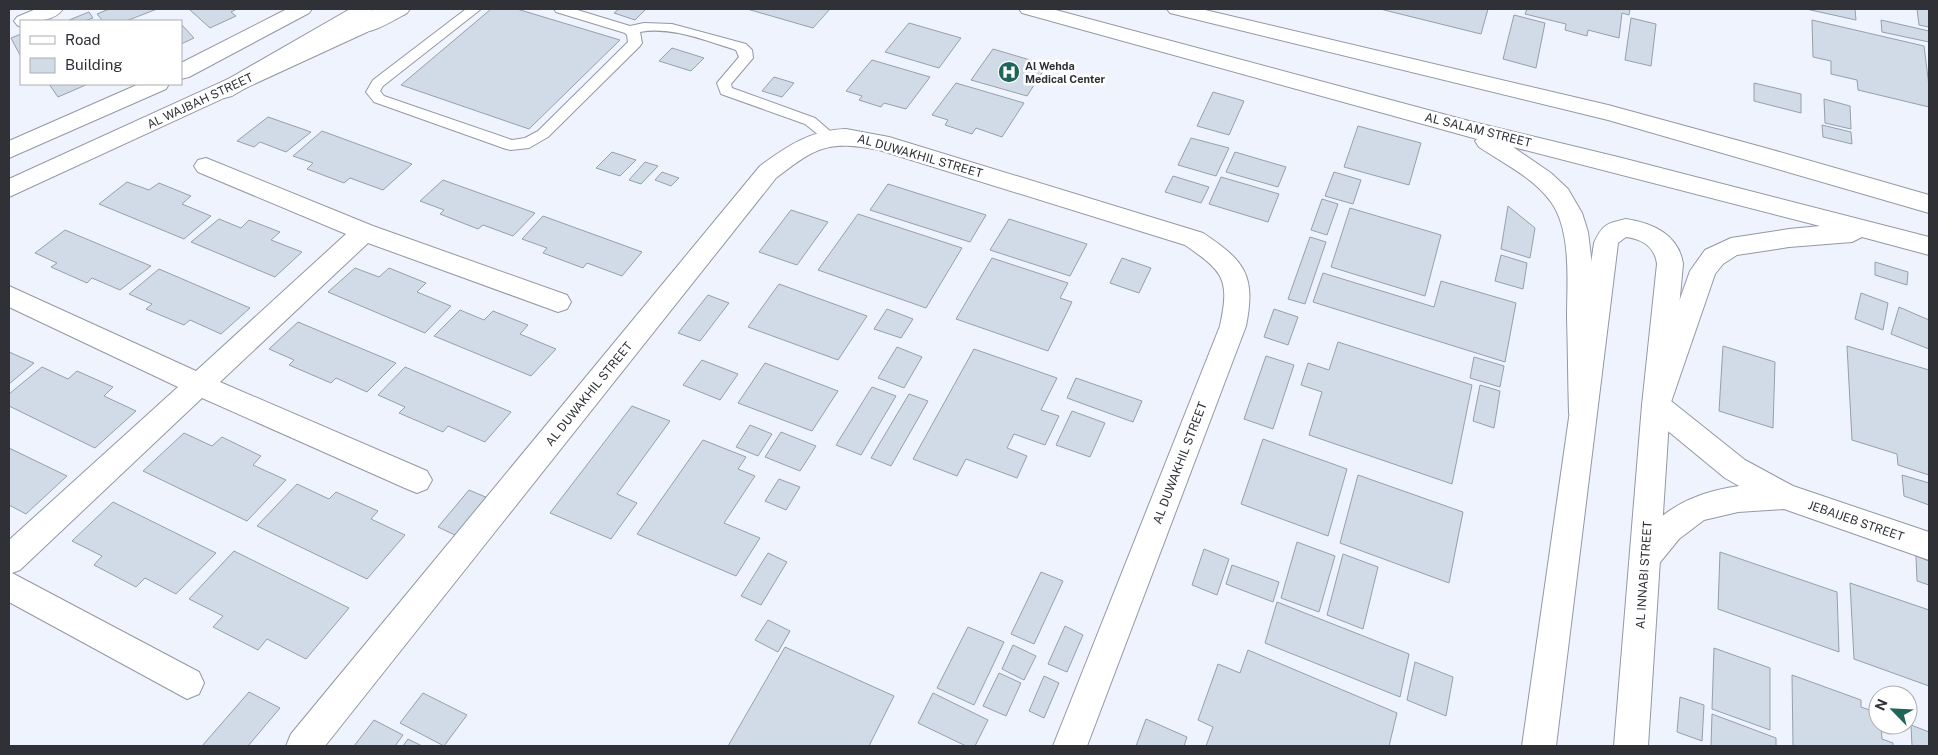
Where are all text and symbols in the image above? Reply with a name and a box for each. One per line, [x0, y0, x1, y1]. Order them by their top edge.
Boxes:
legend [20, 20, 182, 85]
text: Road [65, 31, 101, 48]
text: Building [65, 56, 123, 73]
hospital icon: Al Wehda Medical Center [997, 60, 1021, 84]
place label: Al Wehda Medical Center [1025, 60, 1106, 85]
street label: AL WAJBAH STREET [145, 70, 255, 132]
street label: AL SALAM STREET [1423, 110, 1533, 150]
street label: AL DUWAKHIL STREET [856, 131, 984, 181]
street label: AL DUWAKHIL STREET [543, 339, 635, 449]
street label: AL DUWAKHIL STREET [1150, 400, 1210, 526]
street label: JEBAIJEB STREET [1806, 498, 1906, 544]
street label: AL INNABI STREET [1633, 521, 1655, 629]
north arrow [1868, 685, 1918, 735]
text: N [1872, 696, 1891, 713]

